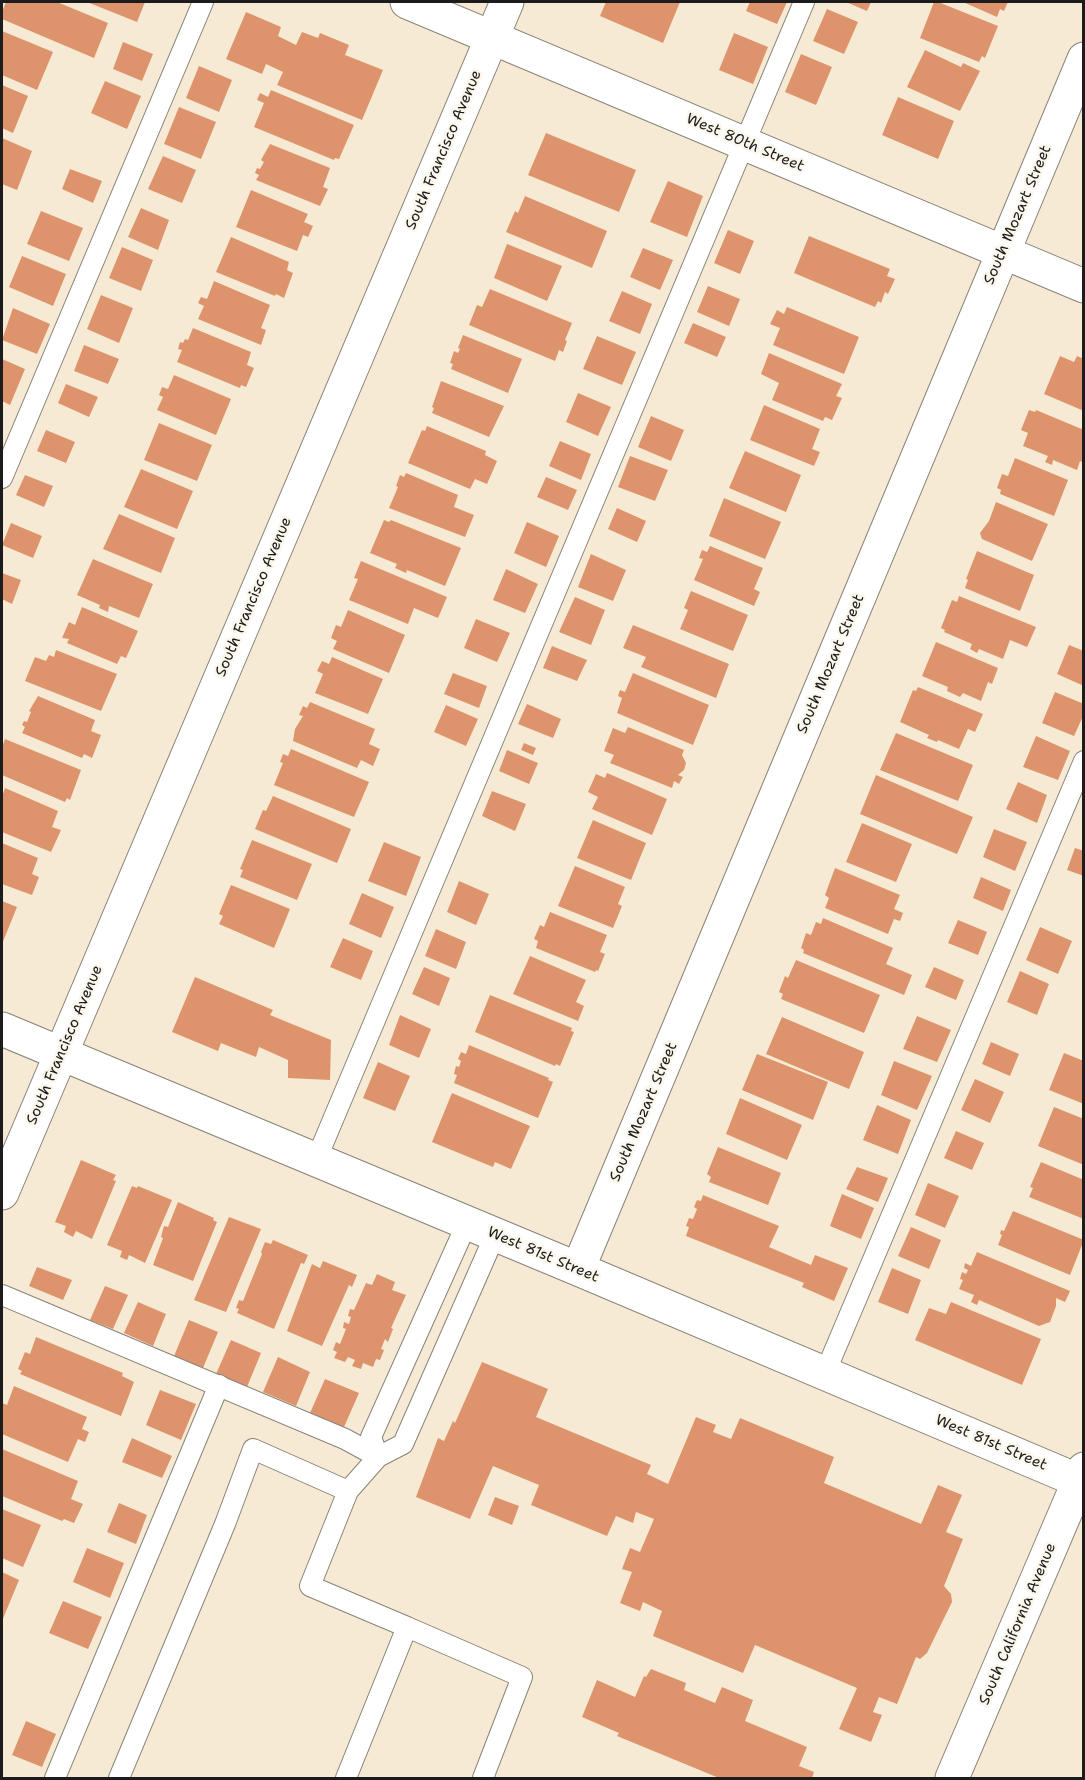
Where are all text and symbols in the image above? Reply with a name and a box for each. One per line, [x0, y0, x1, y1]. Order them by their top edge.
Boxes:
street label: South Francisco Avenue [402, 68, 486, 232]
street label: West 80th Street [683, 110, 807, 176]
street label: South Mozart Street [980, 143, 1056, 287]
street label: South Francisco Avenue [212, 515, 296, 679]
street label: South Mozart Street [793, 592, 869, 736]
street label: South Francisco Avenue [23, 963, 107, 1127]
street label: South Mozart Street [606, 1040, 682, 1184]
street label: West 81st Street [485, 1223, 601, 1287]
street label: West 81st Street [933, 1411, 1049, 1475]
street label: South California Avenue [976, 1540, 1060, 1708]

